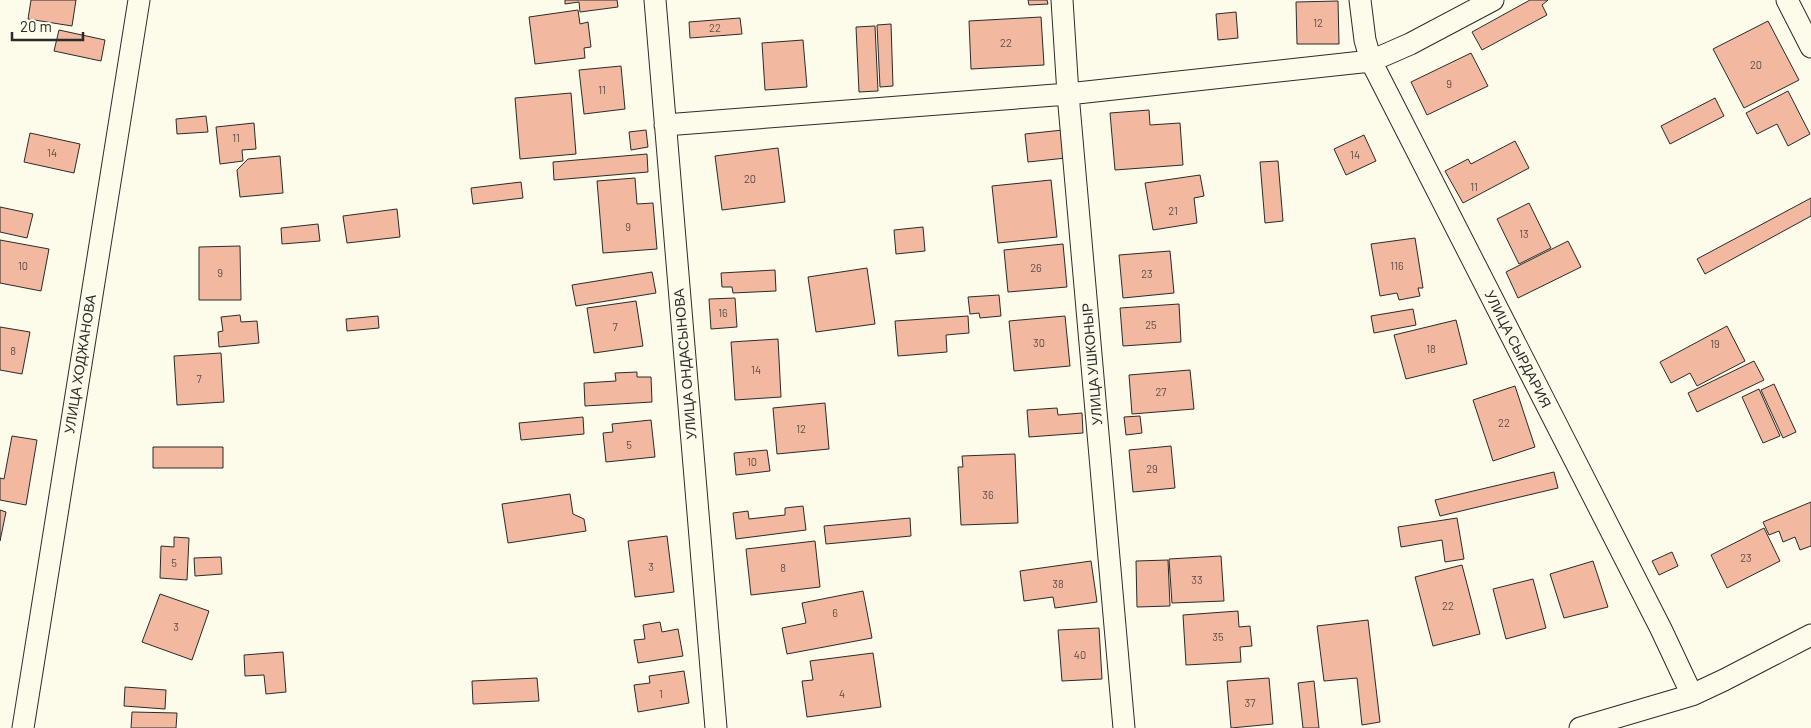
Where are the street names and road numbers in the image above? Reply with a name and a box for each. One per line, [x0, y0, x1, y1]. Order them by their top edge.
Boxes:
street label: УЛИЦА ОНДАСЫНОВА [669, 287, 700, 440]
street label: УЛИЦА СЫРДАРИЯ [1481, 287, 1555, 410]
street label: УЛИЦА ХОДЖАНОВА [60, 293, 99, 435]
street label: УЛИЦА УШКОНЫР [1078, 302, 1105, 426]

